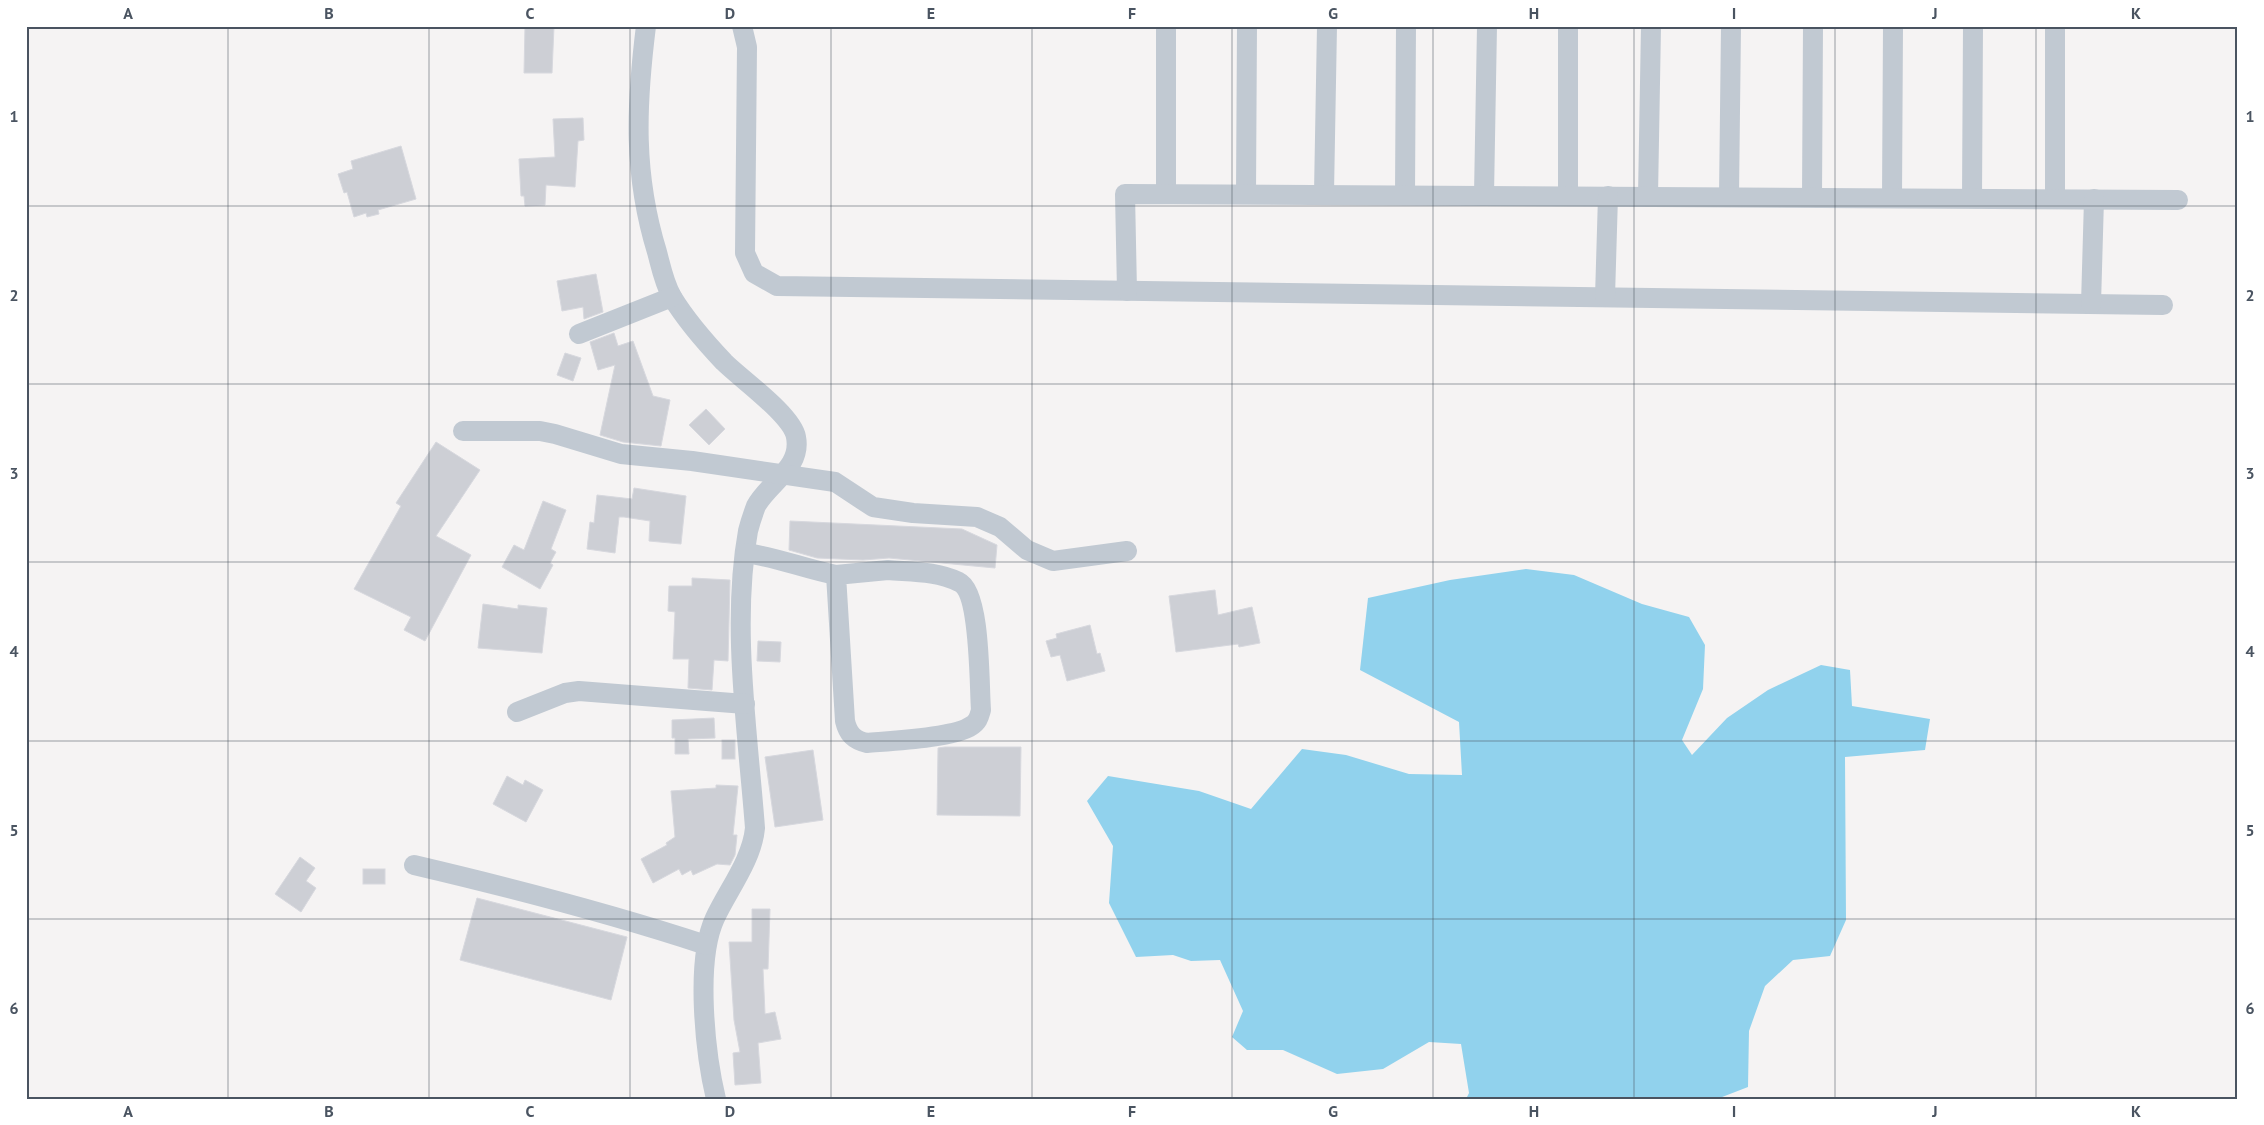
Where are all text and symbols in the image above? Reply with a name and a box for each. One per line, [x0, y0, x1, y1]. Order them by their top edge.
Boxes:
text: A [123, 3, 133, 23]
text: B [324, 3, 334, 23]
text: C [526, 3, 535, 23]
text: D [725, 3, 735, 23]
text: E [927, 3, 935, 23]
text: F [1128, 3, 1136, 23]
text: G [1328, 3, 1338, 23]
text: H [1529, 3, 1539, 23]
text: I [1732, 3, 1736, 23]
text: J [1931, 3, 1938, 23]
text: K [2131, 3, 2141, 23]
text: 1 [9, 106, 19, 126]
text: 1 [2245, 106, 2255, 126]
text: 2 [9, 285, 19, 305]
text: 2 [2245, 285, 2255, 305]
text: 3 [9, 463, 19, 483]
text: 3 [2245, 463, 2255, 483]
text: 4 [9, 641, 19, 661]
text: 4 [2245, 641, 2255, 661]
text: 5 [9, 820, 19, 840]
text: 5 [2245, 820, 2255, 840]
text: 6 [9, 998, 19, 1018]
text: 6 [2245, 998, 2255, 1018]
text: A [123, 1101, 133, 1121]
text: B [324, 1101, 334, 1121]
text: C [526, 1101, 535, 1121]
text: D [725, 1101, 735, 1121]
text: E [927, 1101, 935, 1121]
text: F [1128, 1101, 1136, 1121]
text: G [1328, 1101, 1338, 1121]
text: H [1529, 1101, 1539, 1121]
text: I [1732, 1101, 1736, 1121]
text: J [1931, 1101, 1938, 1121]
text: K [2131, 1101, 2141, 1121]

